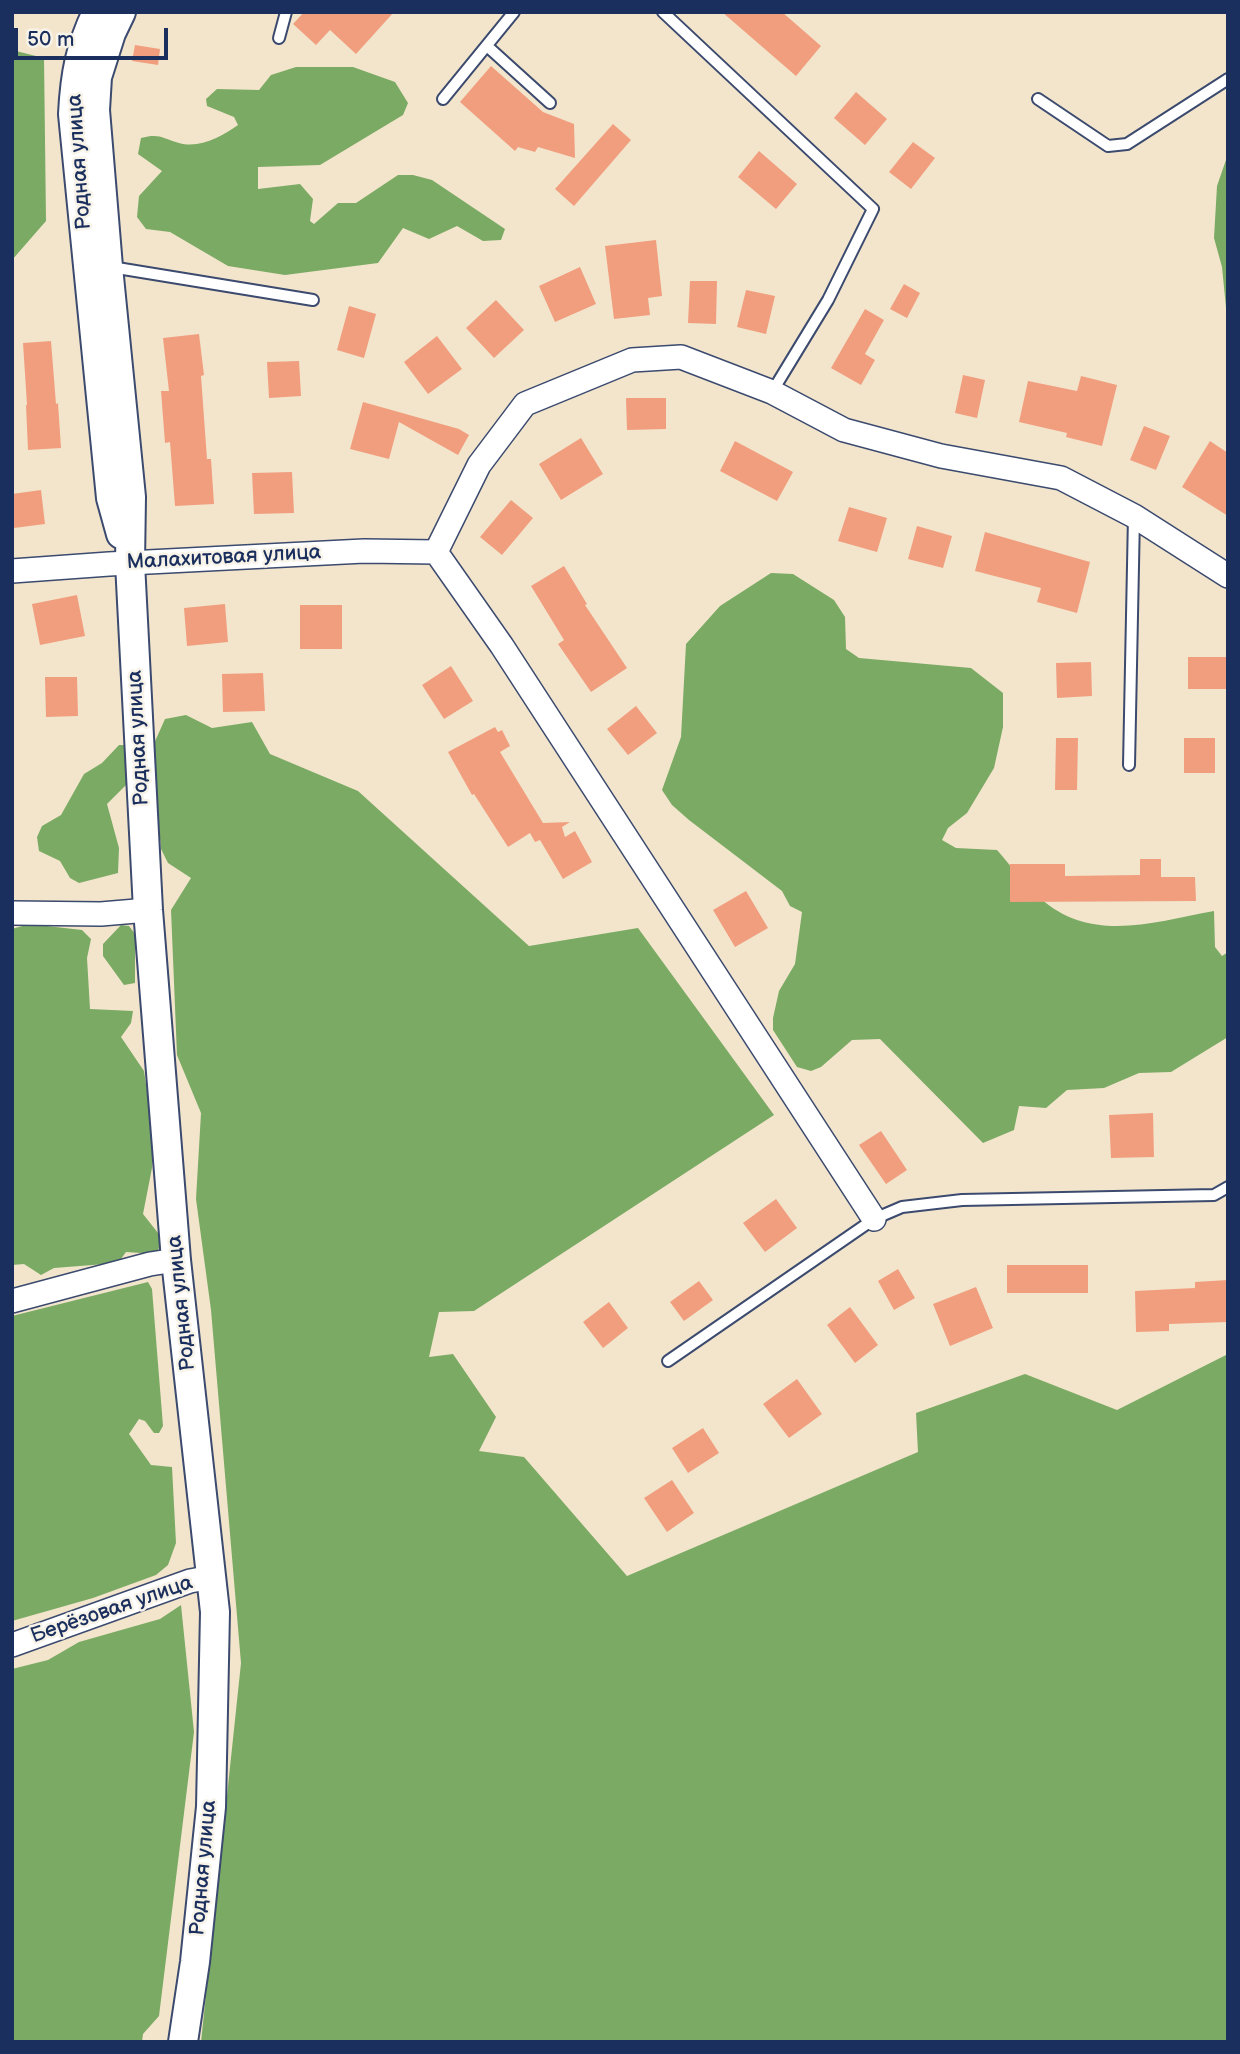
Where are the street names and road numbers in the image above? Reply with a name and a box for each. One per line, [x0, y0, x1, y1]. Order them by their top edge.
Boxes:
street label: Родная улица [63, 93, 97, 231]
street label: Малахитовая улица [126, 540, 322, 576]
street label: Родная улица [123, 669, 155, 807]
street label: Родная улица [162, 1234, 202, 1372]
street label: Берёзовая улица [28, 1570, 196, 1650]
street label: Родная улица [186, 1799, 222, 1937]

